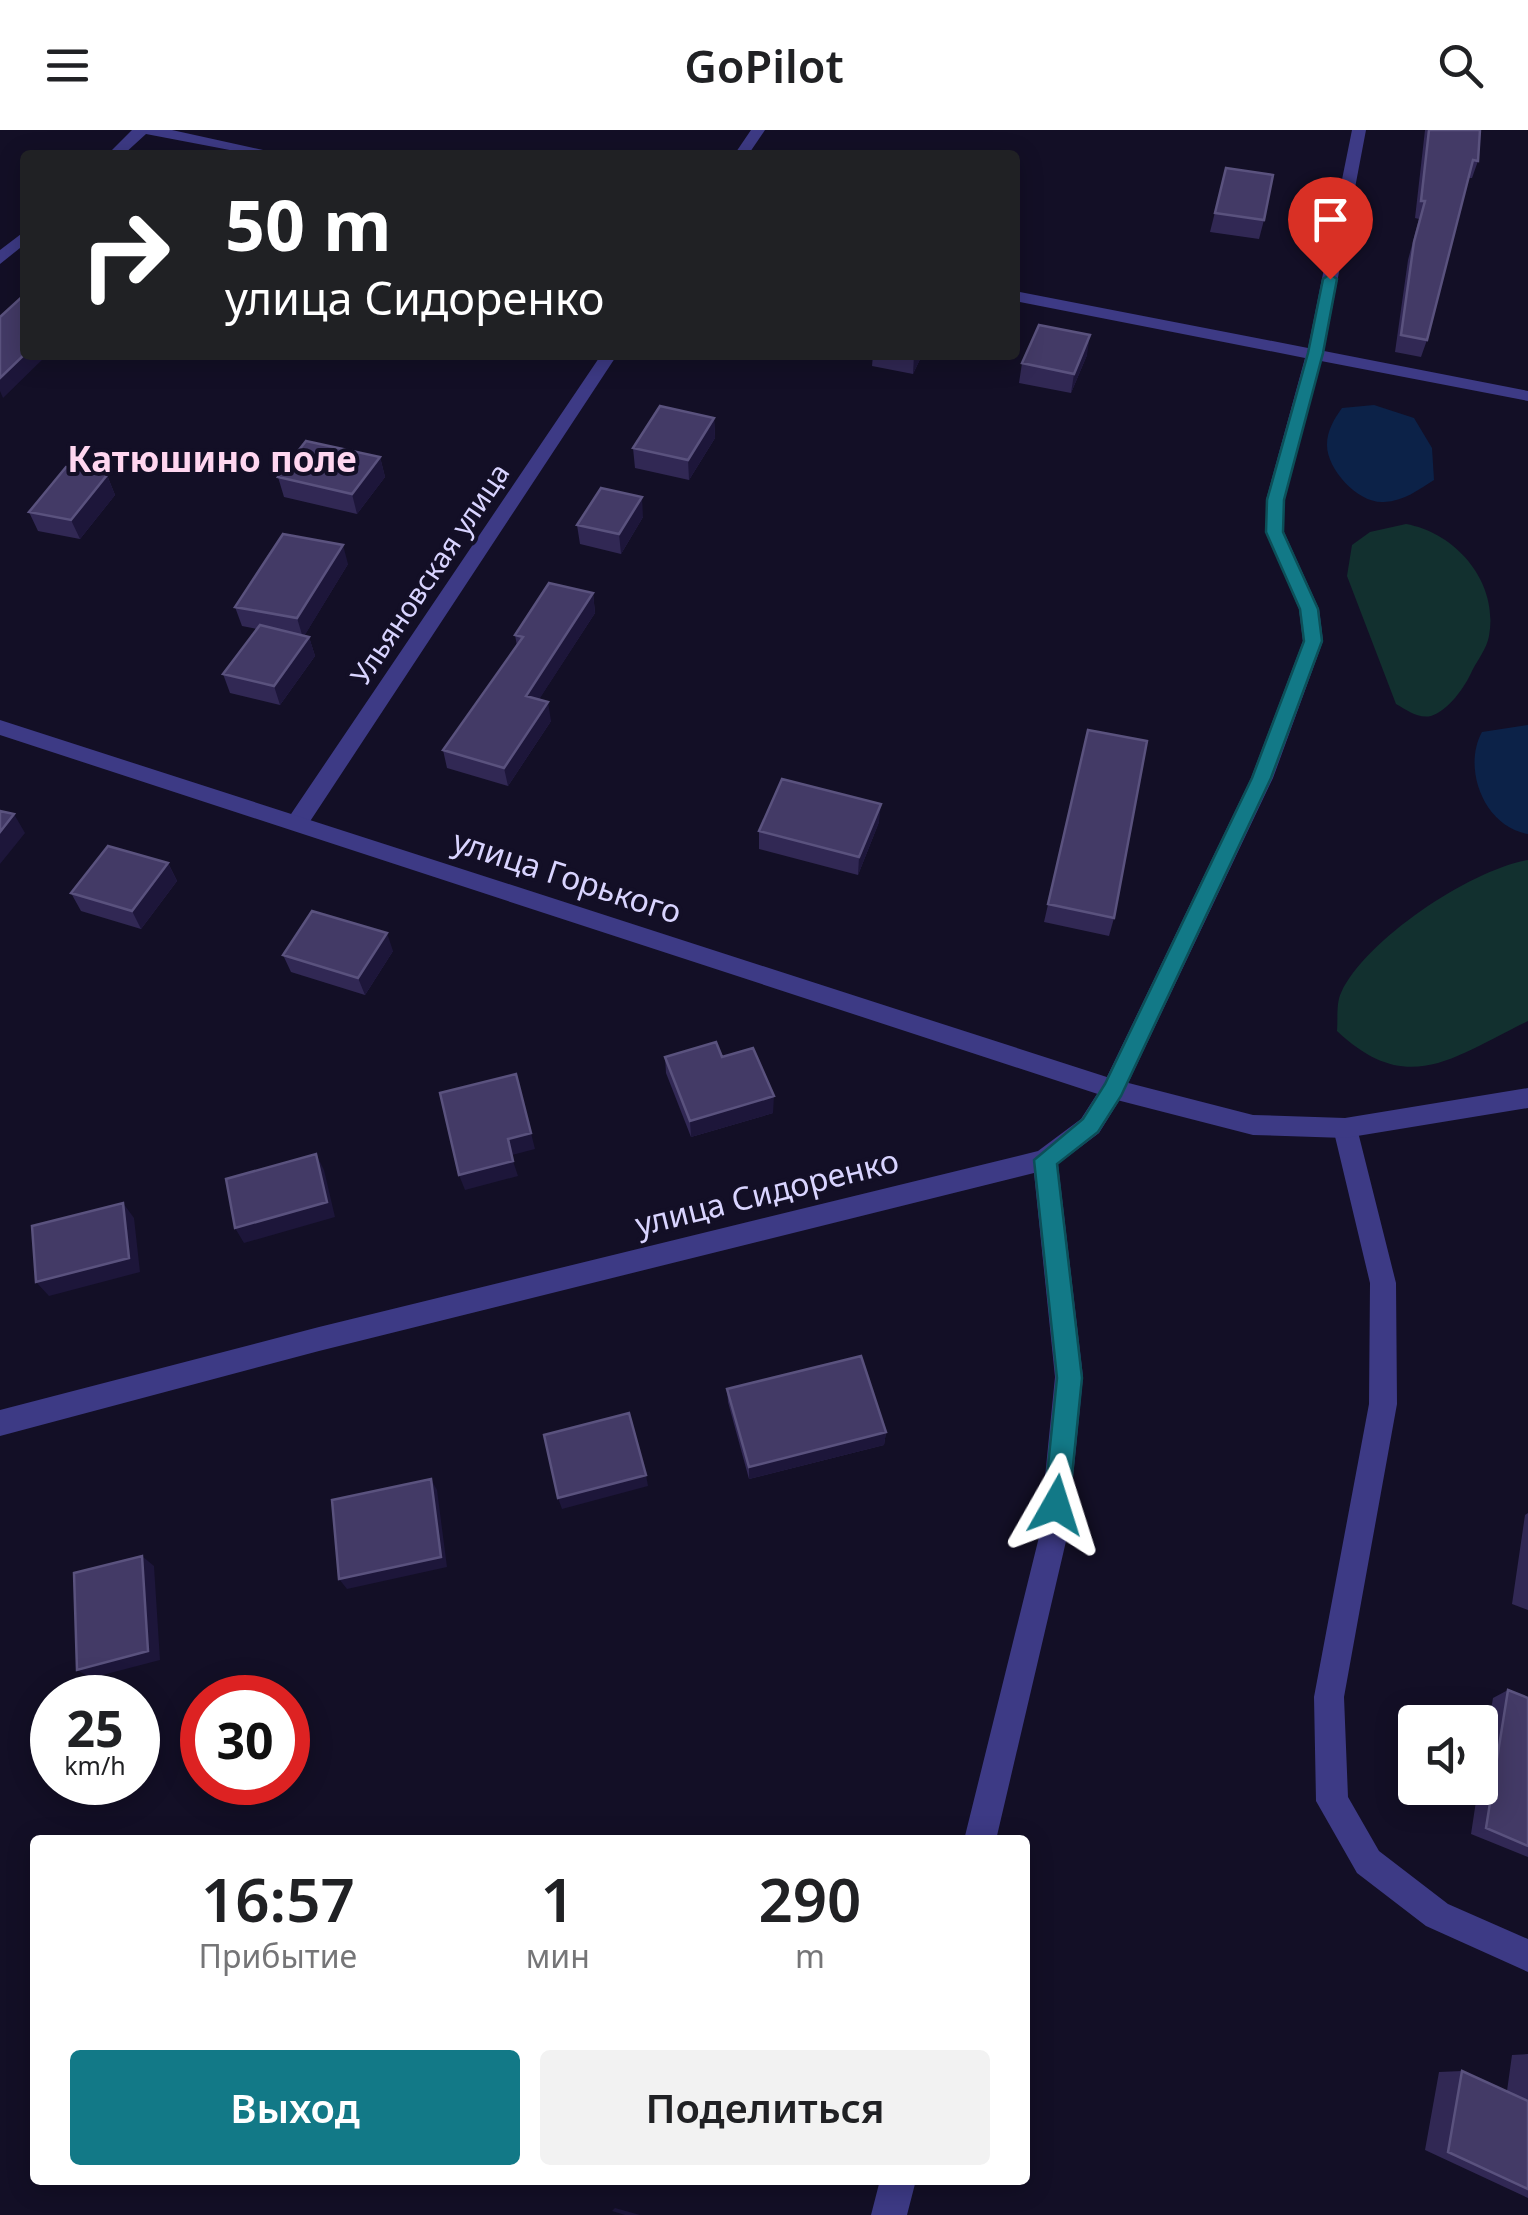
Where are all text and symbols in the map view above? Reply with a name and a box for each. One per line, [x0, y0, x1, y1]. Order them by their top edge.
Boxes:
text: GoPilot [684, 35, 844, 96]
icon: menu [40, 38, 95, 93]
icon: search [1433, 38, 1488, 93]
text: 50 m [225, 176, 392, 272]
pin [1288, 177, 1373, 280]
icon: right [60, 190, 190, 320]
icon: arrive [1303, 192, 1358, 247]
text: улица Сидоренко [225, 267, 605, 328]
district label: Катюшино поле [67, 435, 357, 482]
street label: Ульяновская улица [341, 455, 517, 692]
street label: улица Горького [448, 818, 687, 933]
street label: улица Сидоренко [630, 1138, 903, 1245]
position arrow [1004, 1453, 1108, 1557]
speed limit sign: 30 [180, 1675, 310, 1805]
text: 25 [66, 1694, 124, 1762]
map controls [1398, 1705, 1498, 1805]
button: sound [1398, 1705, 1498, 1805]
text: km/h [64, 1748, 126, 1782]
text: 16:57 [201, 1858, 355, 1940]
text: 1 [541, 1858, 575, 1940]
text: 290 [758, 1858, 861, 1940]
text: Прибытие [199, 1934, 357, 1977]
text: мин [526, 1934, 590, 1977]
text: m [795, 1934, 825, 1977]
button: Выход [70, 2050, 520, 2165]
button: Поделиться [540, 2050, 990, 2165]

